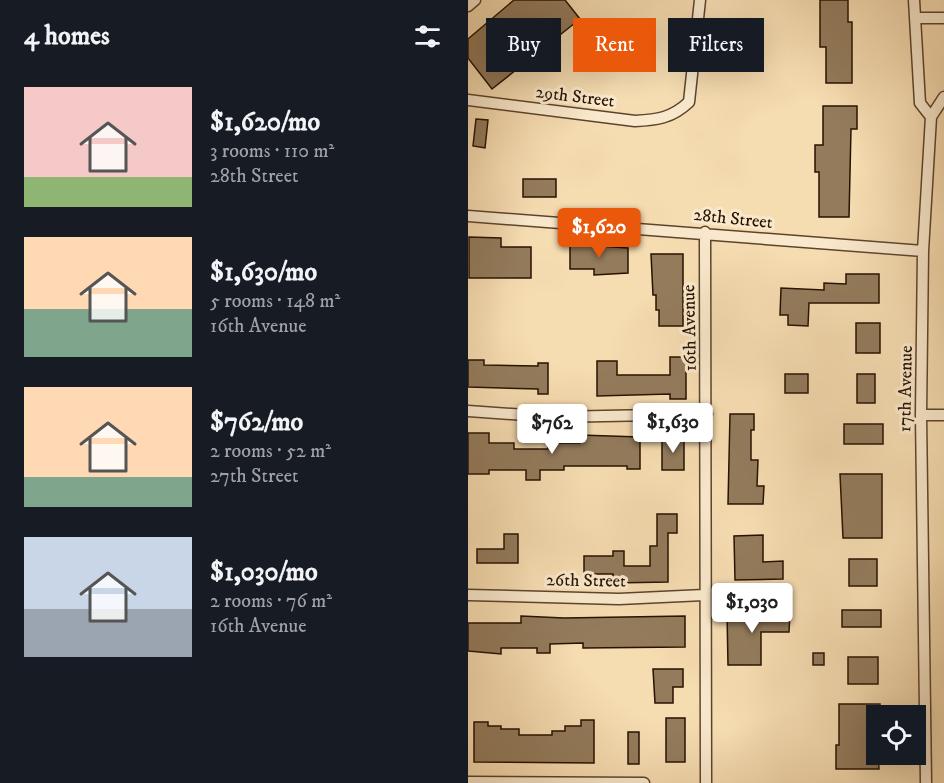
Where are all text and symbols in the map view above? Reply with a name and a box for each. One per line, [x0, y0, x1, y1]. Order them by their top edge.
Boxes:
chip: Buy [486, 18, 561, 72]
chip: Rent [573, 18, 656, 72]
chip: Filters [668, 18, 764, 72]
text: 4 homes [24, 20, 110, 53]
icon: filters [411, 20, 444, 53]
street label: 29th Street [534, 81, 616, 113]
text: $1,620/mo [210, 106, 320, 139]
icon: home [72, 111, 144, 183]
text: 3 rooms · 110 m² [210, 139, 334, 164]
text: 28th Street [210, 164, 298, 189]
street label: 28th Street [692, 204, 774, 234]
pin: $1,620 [550, 208, 648, 259]
text: $1,620 [572, 215, 626, 240]
text: $1,630/mo [210, 256, 317, 289]
icon: home [72, 261, 144, 333]
street label: 16th Avenue [678, 284, 702, 372]
text: 5 rooms · 148 m² [210, 289, 340, 314]
text: 16th Avenue [210, 314, 307, 339]
street label: 17th Avenue [894, 345, 918, 433]
pin: $1,630 [624, 403, 722, 454]
pin: $762 [516, 404, 588, 455]
text: $762/mo [210, 406, 303, 439]
text: $1,630 [647, 410, 699, 435]
icon: home [72, 411, 144, 483]
text: $762 [531, 411, 573, 436]
text: 2 rooms · 52 m² [210, 439, 331, 464]
text: 27th Street [210, 464, 298, 489]
text: $1,030/mo [210, 556, 318, 589]
icon: home [72, 561, 144, 633]
street label: 26th Street [546, 569, 626, 593]
pin: $1,030 [703, 583, 801, 634]
text: 2 rooms · 76 m² [210, 589, 332, 614]
text: $1,030 [726, 590, 778, 615]
text: 16th Avenue [210, 614, 307, 639]
map controls [866, 705, 926, 765]
button: locate [866, 705, 926, 765]

